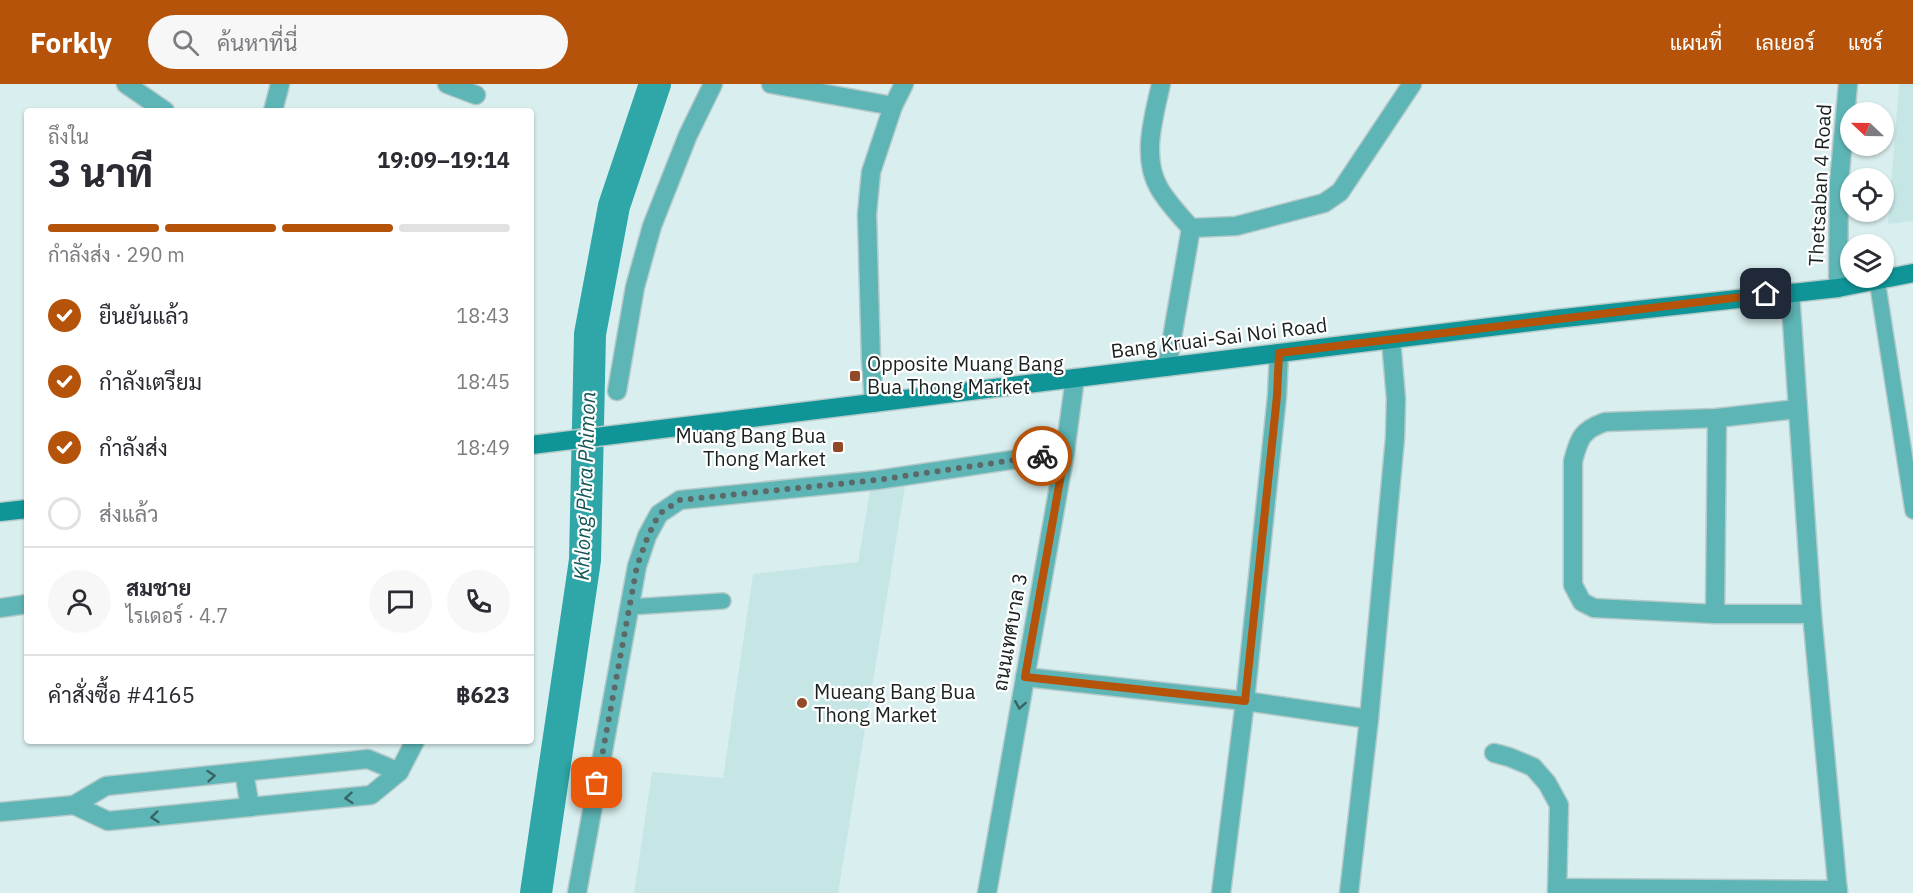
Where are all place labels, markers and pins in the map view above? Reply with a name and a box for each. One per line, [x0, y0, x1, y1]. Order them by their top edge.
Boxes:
pin [1740, 268, 1791, 319]
place label: Opposite Muang Bang Bua Thong Market [867, 350, 1064, 400]
marker: Opposite Muang Bang Bua Thong Market [848, 369, 862, 383]
place label: Muang Bang Bua Thong Market [676, 422, 826, 472]
marker: Muang Bang Bua Thong Market [831, 440, 845, 454]
place label: Mueang Bang Bua Thong Market [814, 678, 976, 728]
marker: Mueang Bang Bua Thong Market [795, 696, 809, 710]
pin [571, 757, 622, 808]

